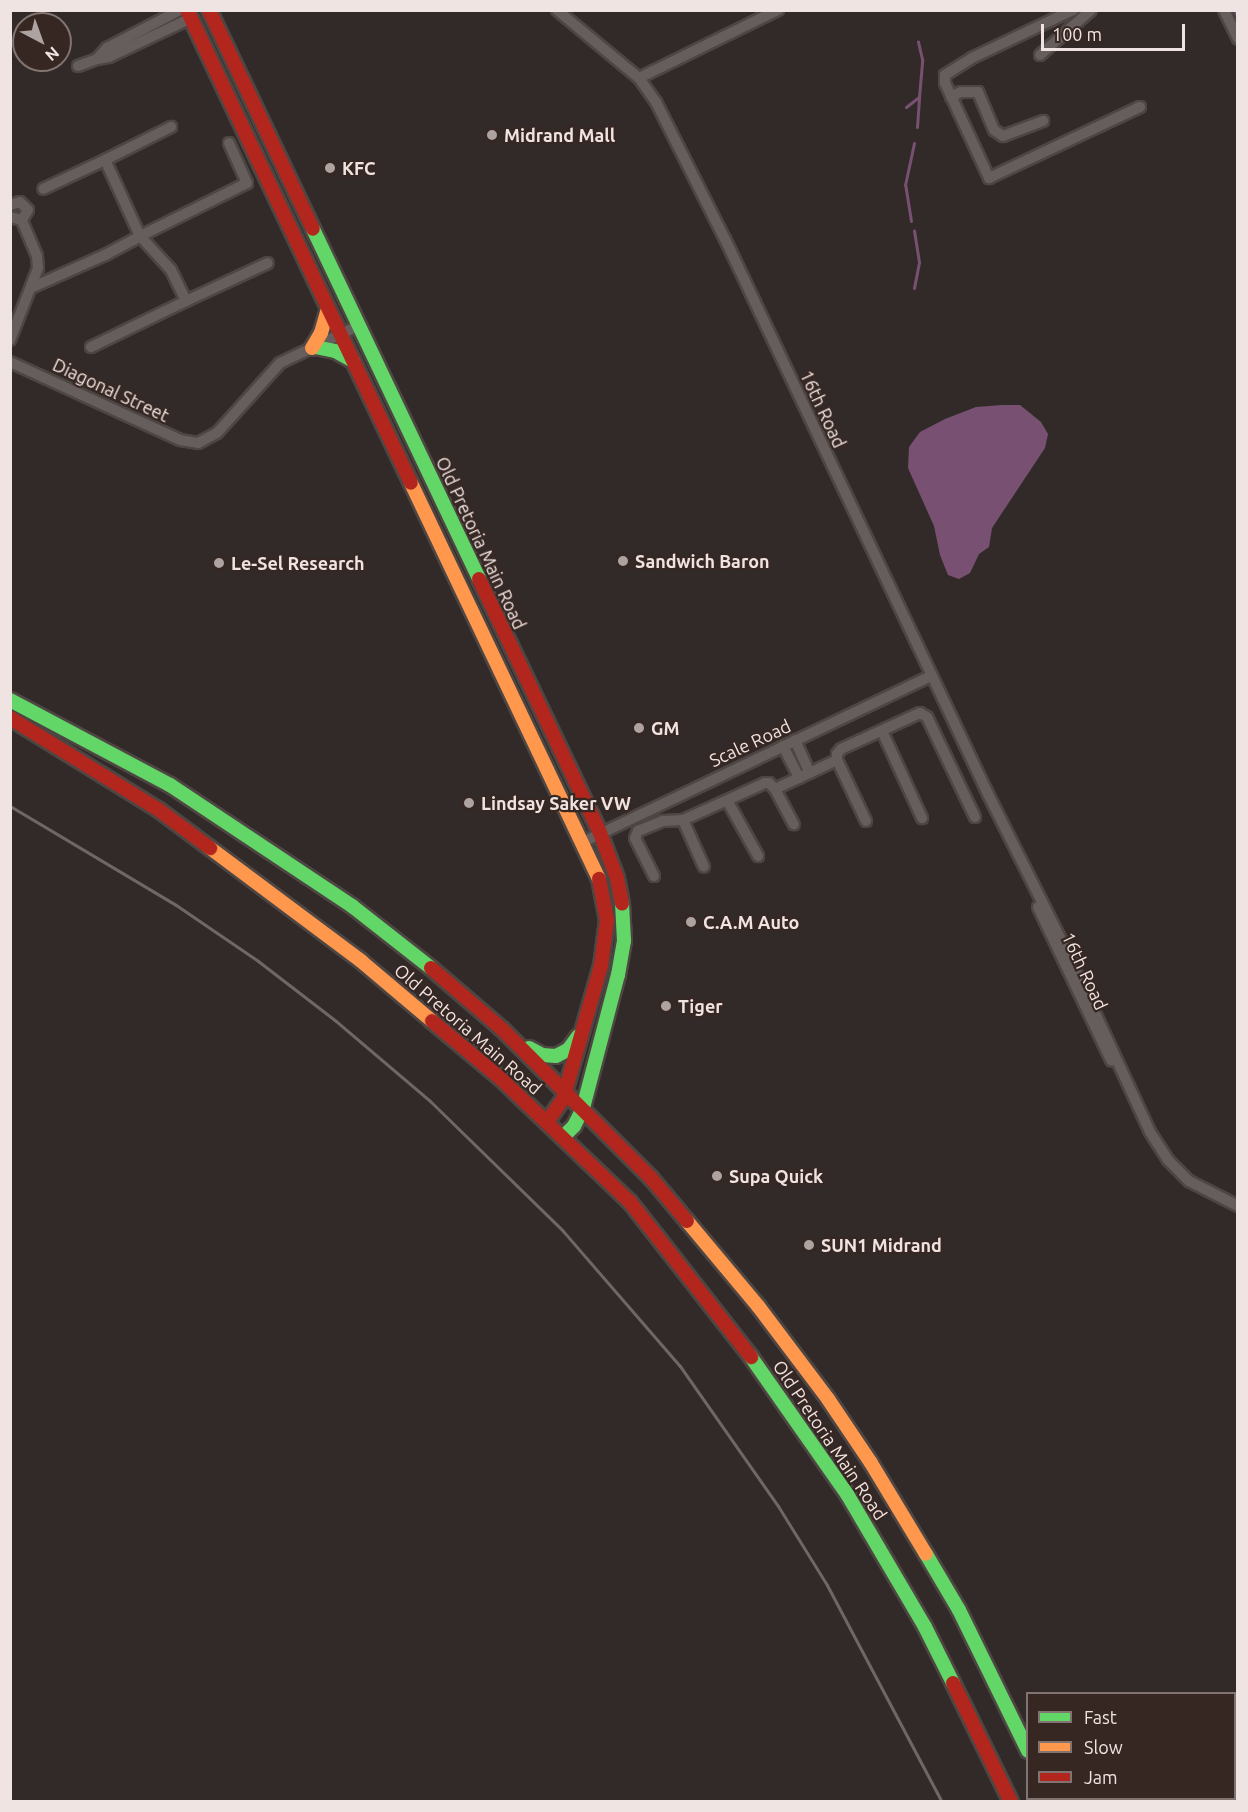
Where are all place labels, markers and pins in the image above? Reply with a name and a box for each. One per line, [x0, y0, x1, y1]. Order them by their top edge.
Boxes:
place label: Midrand Mall [504, 124, 615, 146]
marker: Midrand Mall [485, 128, 499, 142]
place label: KFC [342, 157, 375, 179]
marker: KFC [323, 161, 337, 175]
place label: Sandwich Baron [635, 550, 770, 572]
place label: Le-Sel Research [231, 552, 365, 574]
marker: Sandwich Baron [616, 554, 630, 568]
marker: Le-Sel Research [212, 556, 226, 570]
place label: GM [651, 717, 679, 739]
marker: GM [632, 721, 646, 735]
place label: Lindsay Saker VW [481, 792, 631, 814]
marker: Lindsay Saker VW [462, 796, 476, 810]
place label: C.A.M Auto [703, 911, 799, 933]
marker: C.A.M Auto [684, 915, 698, 929]
place label: Tiger [678, 995, 723, 1017]
marker: Tiger [659, 999, 673, 1013]
place label: Supa Quick [729, 1165, 823, 1187]
marker: Supa Quick [710, 1169, 724, 1183]
place label: SUN1 Midrand [821, 1234, 942, 1256]
marker: SUN1 Midrand [802, 1238, 816, 1252]

